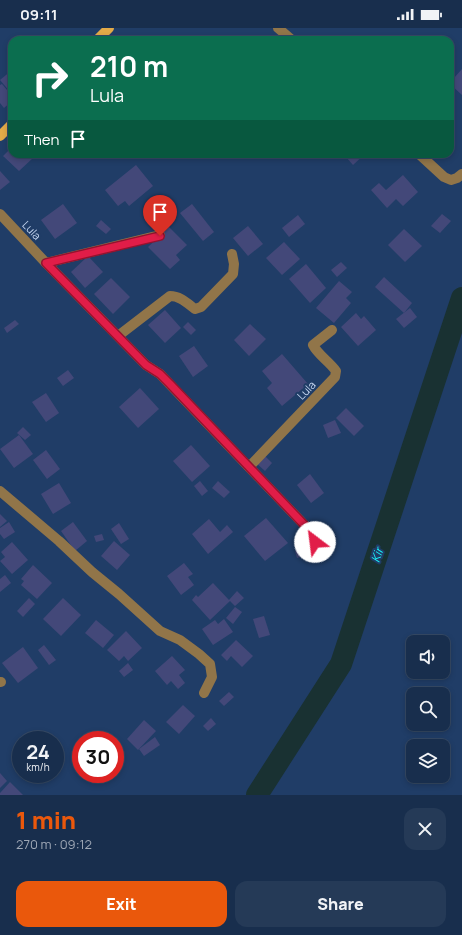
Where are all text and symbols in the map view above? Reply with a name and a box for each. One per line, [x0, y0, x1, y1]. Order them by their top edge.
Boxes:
text: 09:11 [20, 4, 57, 25]
text: 210 m [90, 47, 168, 85]
icon: right [24, 52, 76, 104]
text: Lula [90, 83, 124, 107]
icon: arrive [67, 128, 89, 150]
text: Then [24, 129, 59, 150]
pin [143, 195, 177, 236]
icon: arrive [149, 201, 171, 223]
street label: Lula [19, 217, 45, 243]
street label: Lula [293, 377, 319, 403]
position arrow [294, 521, 336, 563]
water label: Kir [367, 544, 388, 564]
map controls [406, 635, 450, 783]
button: sound [406, 635, 450, 679]
button: search [406, 687, 450, 731]
speed limit sign: 30 [72, 731, 124, 783]
text: 24 [26, 738, 50, 765]
button: layers [406, 739, 450, 783]
text: km/h [26, 760, 50, 774]
text: 1 min [16, 803, 76, 836]
button: close [404, 808, 446, 850]
text: 270 m · 09:12 [16, 835, 92, 853]
button: Exit [16, 881, 227, 927]
button: Share [235, 881, 446, 927]

